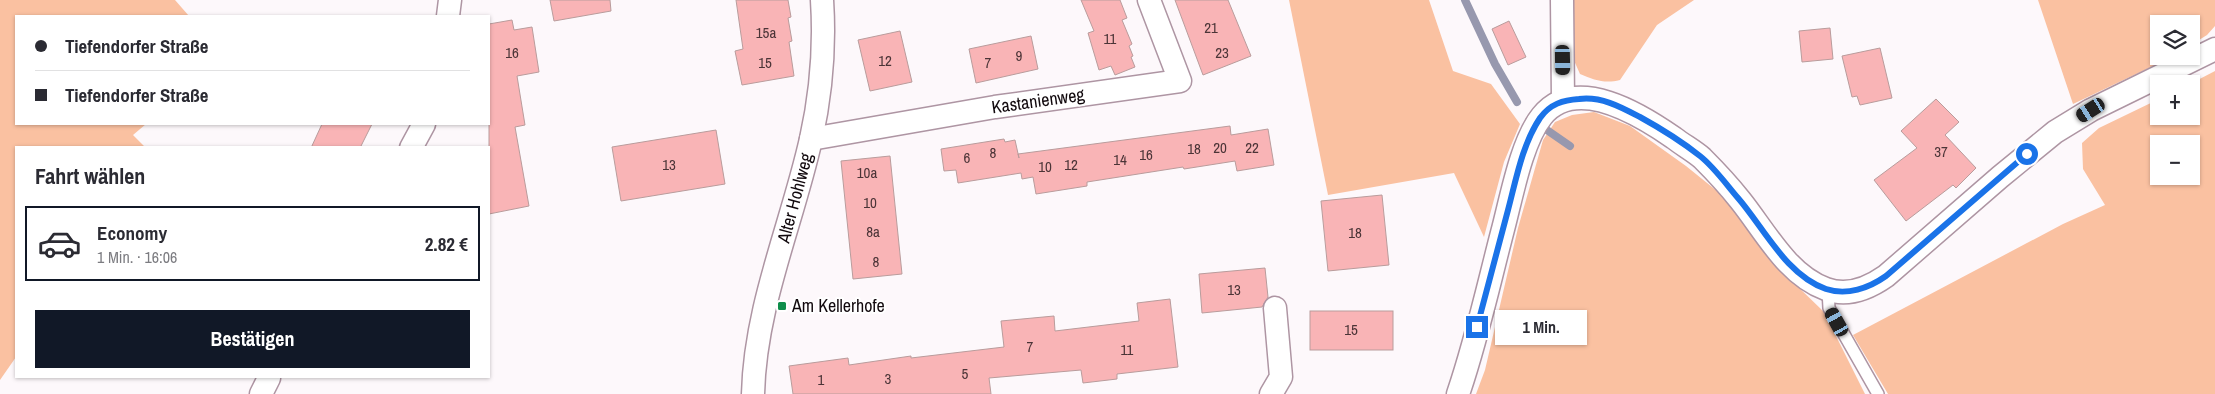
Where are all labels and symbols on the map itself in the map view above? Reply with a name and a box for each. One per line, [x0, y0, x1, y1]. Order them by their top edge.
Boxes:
house number: 21 [1204, 17, 1218, 38]
house number: 15a [756, 22, 776, 43]
house number: 11 [1104, 28, 1117, 49]
house number: 16 [505, 42, 519, 63]
house number: 23 [1215, 42, 1229, 63]
house number: 9 [1016, 45, 1023, 66]
car [1555, 45, 1570, 75]
house number: 12 [878, 50, 892, 71]
house number: 15 [758, 52, 772, 73]
house number: 7 [985, 52, 992, 73]
street label: Kastanienweg [990, 82, 1087, 119]
car [2074, 96, 2107, 124]
house number: 20 [1213, 137, 1227, 158]
house number: 22 [1245, 137, 1259, 158]
house number: 18 [1187, 138, 1201, 159]
house number: 37 [1934, 141, 1948, 162]
house number: 8 [990, 142, 997, 163]
route start [2016, 143, 2038, 165]
house number: 16 [1139, 144, 1153, 165]
house number: 6 [964, 147, 971, 168]
house number: 14 [1113, 149, 1127, 170]
street label: Alter Hohlweg [770, 150, 819, 246]
house number: 13 [662, 154, 676, 175]
house number: 12 [1064, 154, 1078, 175]
house number: 10 [1038, 156, 1052, 177]
house number: 10a [857, 162, 877, 183]
house number: 10 [863, 192, 877, 213]
house number: 8a [866, 221, 880, 242]
house number: 18 [1348, 222, 1362, 243]
house number: 8 [873, 251, 880, 272]
house number: 13 [1227, 279, 1241, 300]
place label: Am Kellerhofe [791, 293, 885, 318]
marker: Am Kellerhofe [776, 300, 788, 312]
car [1823, 305, 1850, 339]
callout: 1 Min. [1494, 310, 1587, 344]
route end [1466, 316, 1488, 338]
house number: 15 [1344, 319, 1358, 340]
house number: 7 [1027, 336, 1034, 357]
house number: 11 [1121, 339, 1134, 360]
house number: 5 [962, 363, 969, 384]
house number: 3 [885, 368, 892, 389]
house number: 1 [818, 369, 825, 390]

